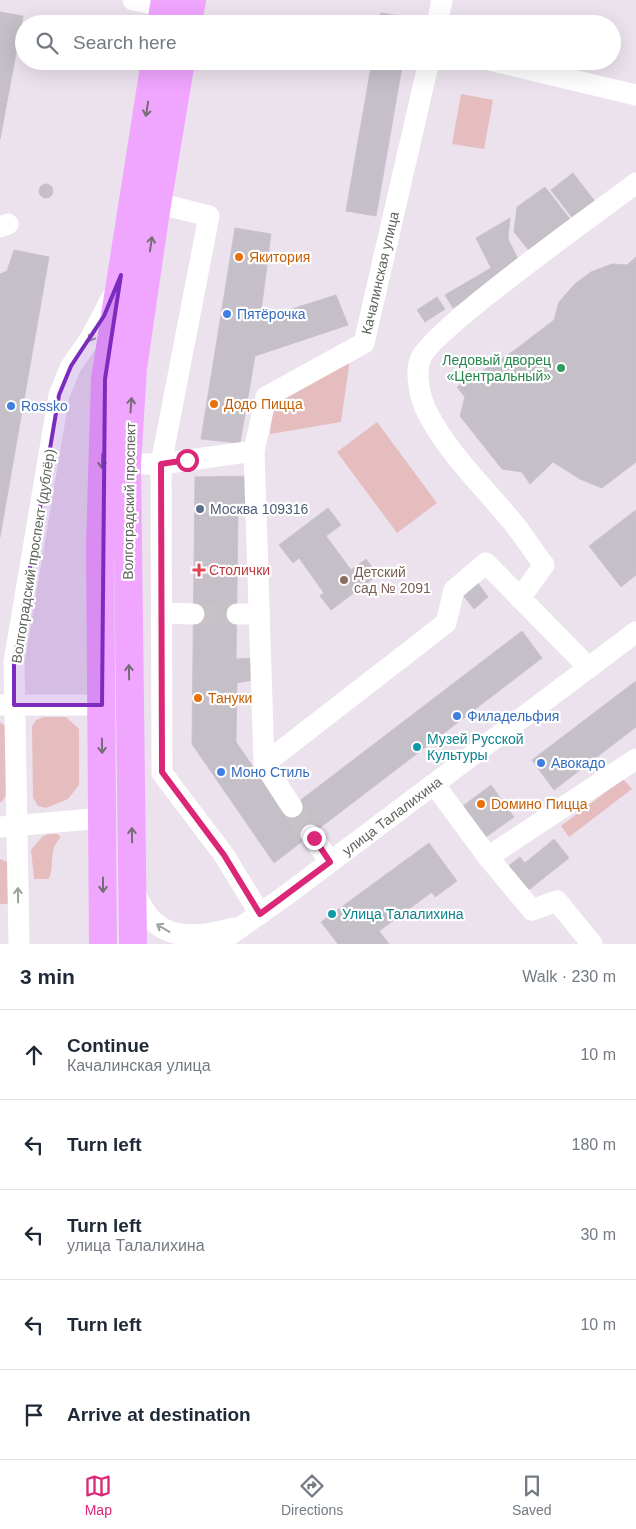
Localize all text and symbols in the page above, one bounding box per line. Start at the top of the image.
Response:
search box [15,15,621,70]
icon: search [33,29,61,57]
text: Search here [73,32,177,53]
one-way arrow [142,101,152,117]
street label: Качалинская улица [358,210,402,336]
one-way arrow [146,236,156,252]
place label: Якитория [249,249,310,265]
marker: Якитория [233,251,245,263]
place label: Пятёрочка [237,306,306,322]
marker: Пятёрочка [221,308,233,320]
one-way arrow [87,327,97,341]
place label: Ледовый дворец «Центральный» [442,352,551,384]
marker: Ледовый дворец «Центральный» [555,362,567,374]
place label: Додо Пицца [224,396,303,412]
one-way arrow [126,397,135,413]
place label: Rossko [21,398,68,414]
marker: Додо Пицца [208,398,220,410]
marker: Rossko [5,400,17,412]
street label: Волгоградский проспект [120,422,138,580]
street label: Волгоградский проспект (дублёр) [8,448,58,664]
route start [176,449,199,472]
one-way arrow [97,452,107,469]
place label: Москва 109316 [210,501,309,517]
marker: Москва 109316 [194,503,206,515]
place label: Столички [209,562,270,578]
marker: Столички [193,564,205,576]
place label: Детский сад № 2091 [354,564,431,596]
marker: Детский сад № 2091 [338,574,350,586]
one-way arrow [125,665,134,681]
place label: Тануки [208,690,252,706]
marker: Тануки [192,692,204,704]
place label: Филадельфия [467,708,559,724]
marker: Филадельфия [451,710,463,722]
place label: Музей Русской Культуры [427,731,524,763]
one-way arrow [97,738,107,754]
marker: Музей Русской Культуры [411,741,423,753]
place label: Авокадо [551,755,606,771]
marker: Авокадо [535,757,547,769]
place label: Моно Стиль [231,764,310,780]
marker: Моно Стиль [215,766,227,778]
street label: улица Талалихина [339,773,445,859]
place label: Dомино Пицца [491,796,588,812]
marker: Dомино Пицца [475,798,487,810]
one-way arrow [127,827,136,843]
route end [303,827,326,850]
one-way arrow [98,876,108,892]
one-way arrow [13,888,23,904]
place label: Улица Талалихина [342,906,464,922]
marker: Улица Талалихина [326,908,338,920]
one-way arrow [156,922,170,932]
text: 3 min [20,965,75,988]
text: Walk · 230 m [522,968,616,985]
text: Continue [67,1035,149,1056]
icon: ahead [20,1041,48,1069]
text: 10 m [580,1046,616,1063]
text: Качалинская улица [67,1057,211,1074]
icon: left [20,1131,48,1159]
text: Turn left [67,1134,142,1155]
text: 180 m [572,1136,616,1153]
text: Turn left [67,1215,142,1236]
icon: left [20,1221,48,1249]
text: 30 m [580,1226,616,1243]
text: улица Талалихина [67,1237,205,1254]
icon: left [20,1311,48,1339]
text: Turn left [67,1314,142,1335]
text: 10 m [580,1316,616,1333]
icon: arrive [20,1401,48,1429]
text: Arrive at destination [67,1404,251,1425]
tab: Map [84,1472,112,1518]
tab: Directions [281,1472,343,1518]
tab: Saved [512,1472,552,1518]

